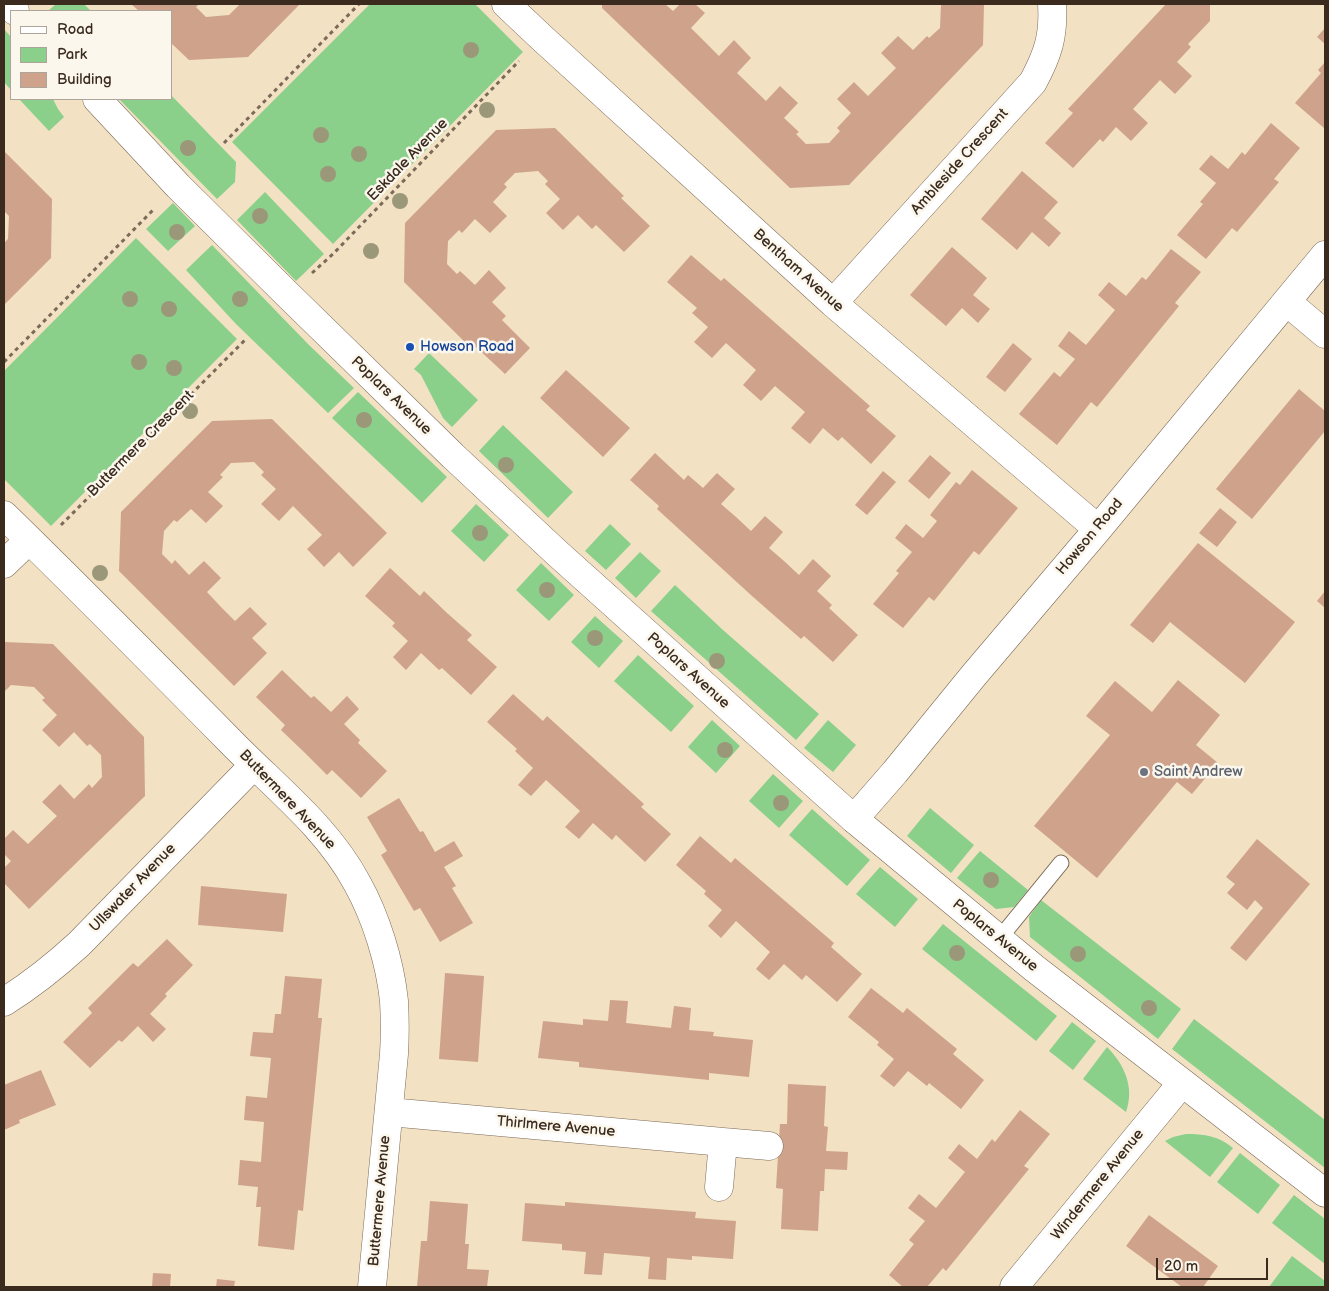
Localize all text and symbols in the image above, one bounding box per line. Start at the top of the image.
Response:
legend [10,10,172,100]
text: Road [57,20,93,39]
text: Park [57,45,87,64]
text: Building [57,70,112,89]
street label: Ambleside Crescent [908,105,1012,219]
street label: Eskdale Avenue [364,115,452,205]
street label: Bentham Avenue [749,226,847,316]
place label: Howson Road [420,338,514,356]
marker: Howson Road [404,341,416,353]
street label: Poplars Avenue [347,353,435,439]
street label: Buttermere Crescent [84,387,198,501]
street label: Howson Road [1053,495,1127,579]
street label: Poplars Avenue [643,629,733,713]
street label: Buttermere Avenue [235,746,339,854]
place label: Saint Andrew [1154,763,1242,781]
marker: Saint Andrew [1138,766,1150,778]
street label: Ullswater Avenue [86,840,180,936]
street label: Poplars Avenue [949,896,1041,976]
street label: Thirlmere Avenue [496,1113,616,1141]
street label: Windermere Avenue [1048,1126,1148,1244]
street label: Buttermere Avenue [365,1135,395,1267]
scale bar [1159,1248,1272,1280]
text: 20 m [1164,1257,1198,1276]

